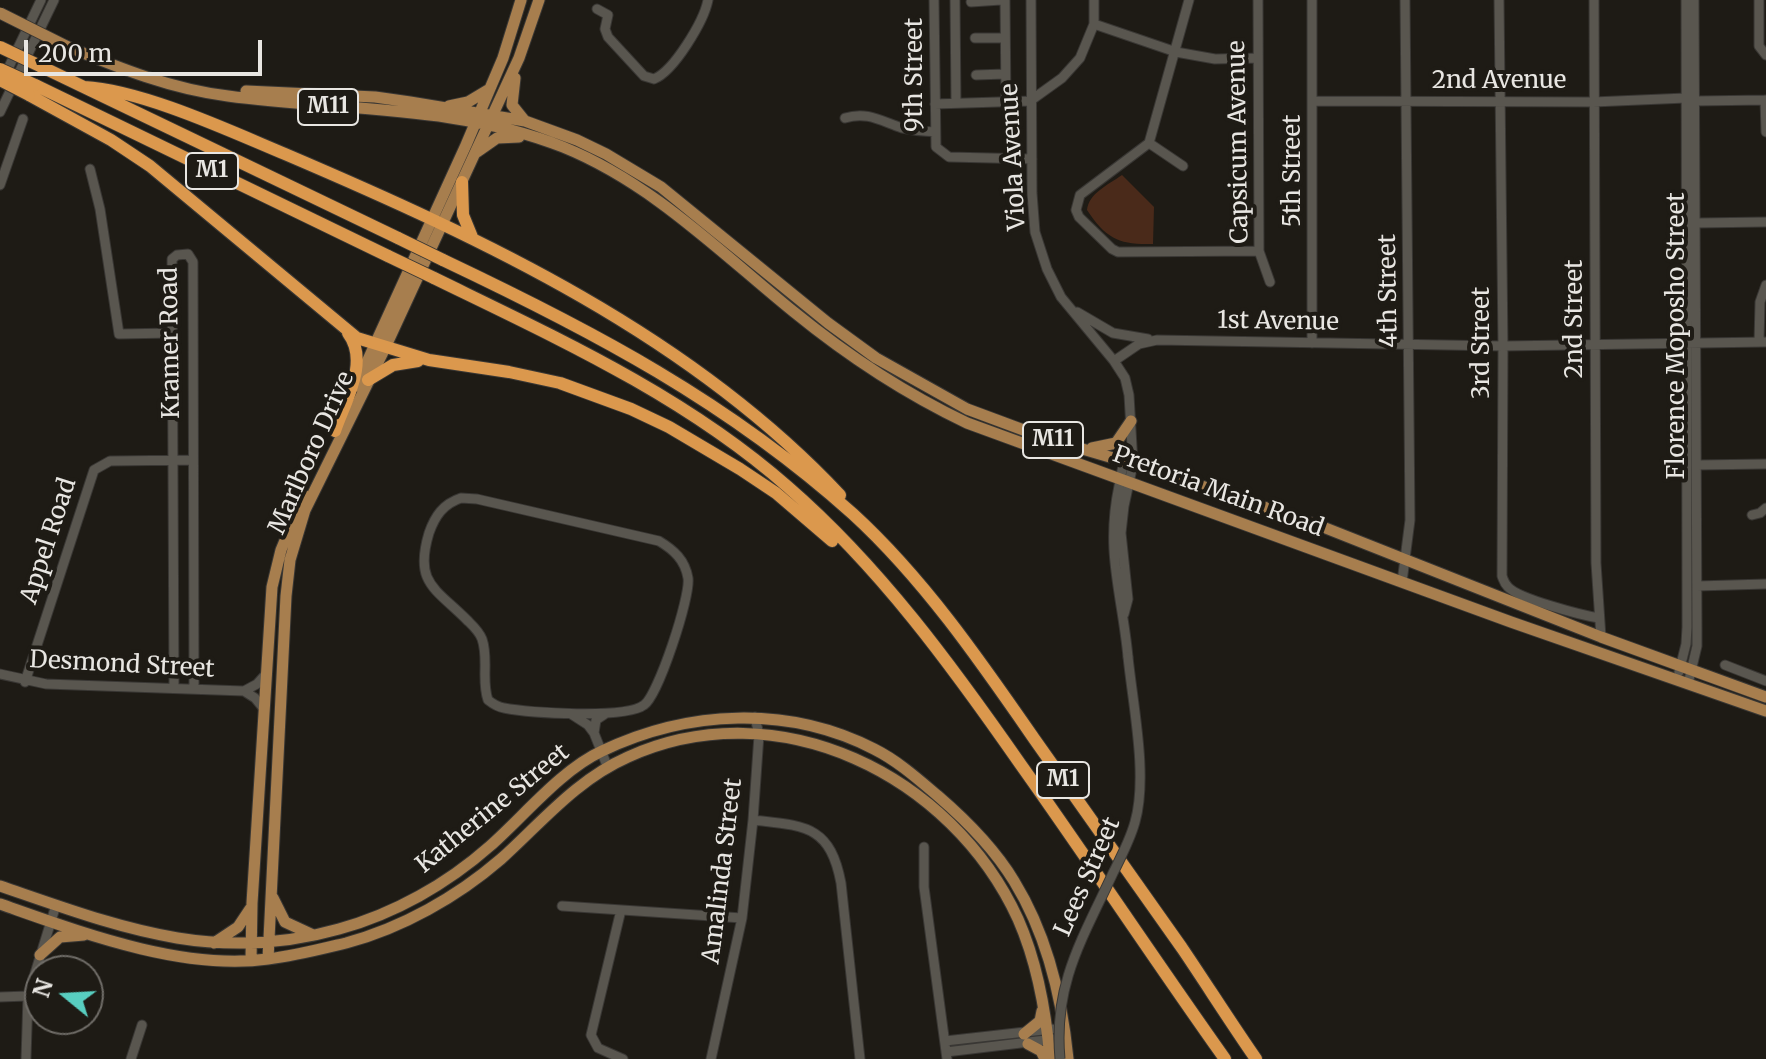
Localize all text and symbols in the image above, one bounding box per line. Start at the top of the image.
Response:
street label: 9th Street [901,18,929,132]
scale bar [28,24,266,74]
text: 200 m [38,38,112,69]
street label: Capsicum Avenue [1223,40,1255,244]
street label: 2nd Avenue [1432,67,1566,95]
street label: Viola Avenue [996,83,1032,231]
road number: M11 [298,89,358,125]
street label: 5th Street [1279,115,1307,227]
road number: M1 [186,153,238,189]
street label: Florence Moposho Street [1663,192,1691,480]
street label: 4th Street [1374,234,1404,348]
street label: 2nd Street [1561,260,1589,378]
street label: Kramer Road [155,267,187,419]
street label: 3rd Street [1468,287,1496,399]
street label: 1st Avenue [1217,307,1339,337]
street label: Marlboro Drive [263,367,361,539]
road number: M11 [1023,422,1083,458]
street label: Pretoria Main Road [1109,440,1327,544]
street label: Appel Road [15,474,83,608]
street label: Desmond Street [29,646,215,684]
street label: Katherine Street [411,738,575,880]
road number: M1 [1037,762,1089,798]
street label: Amalinda Street [697,777,749,965]
street label: Lees Street [1049,813,1127,941]
north arrow [24,955,104,1035]
text: N [27,976,59,1001]

